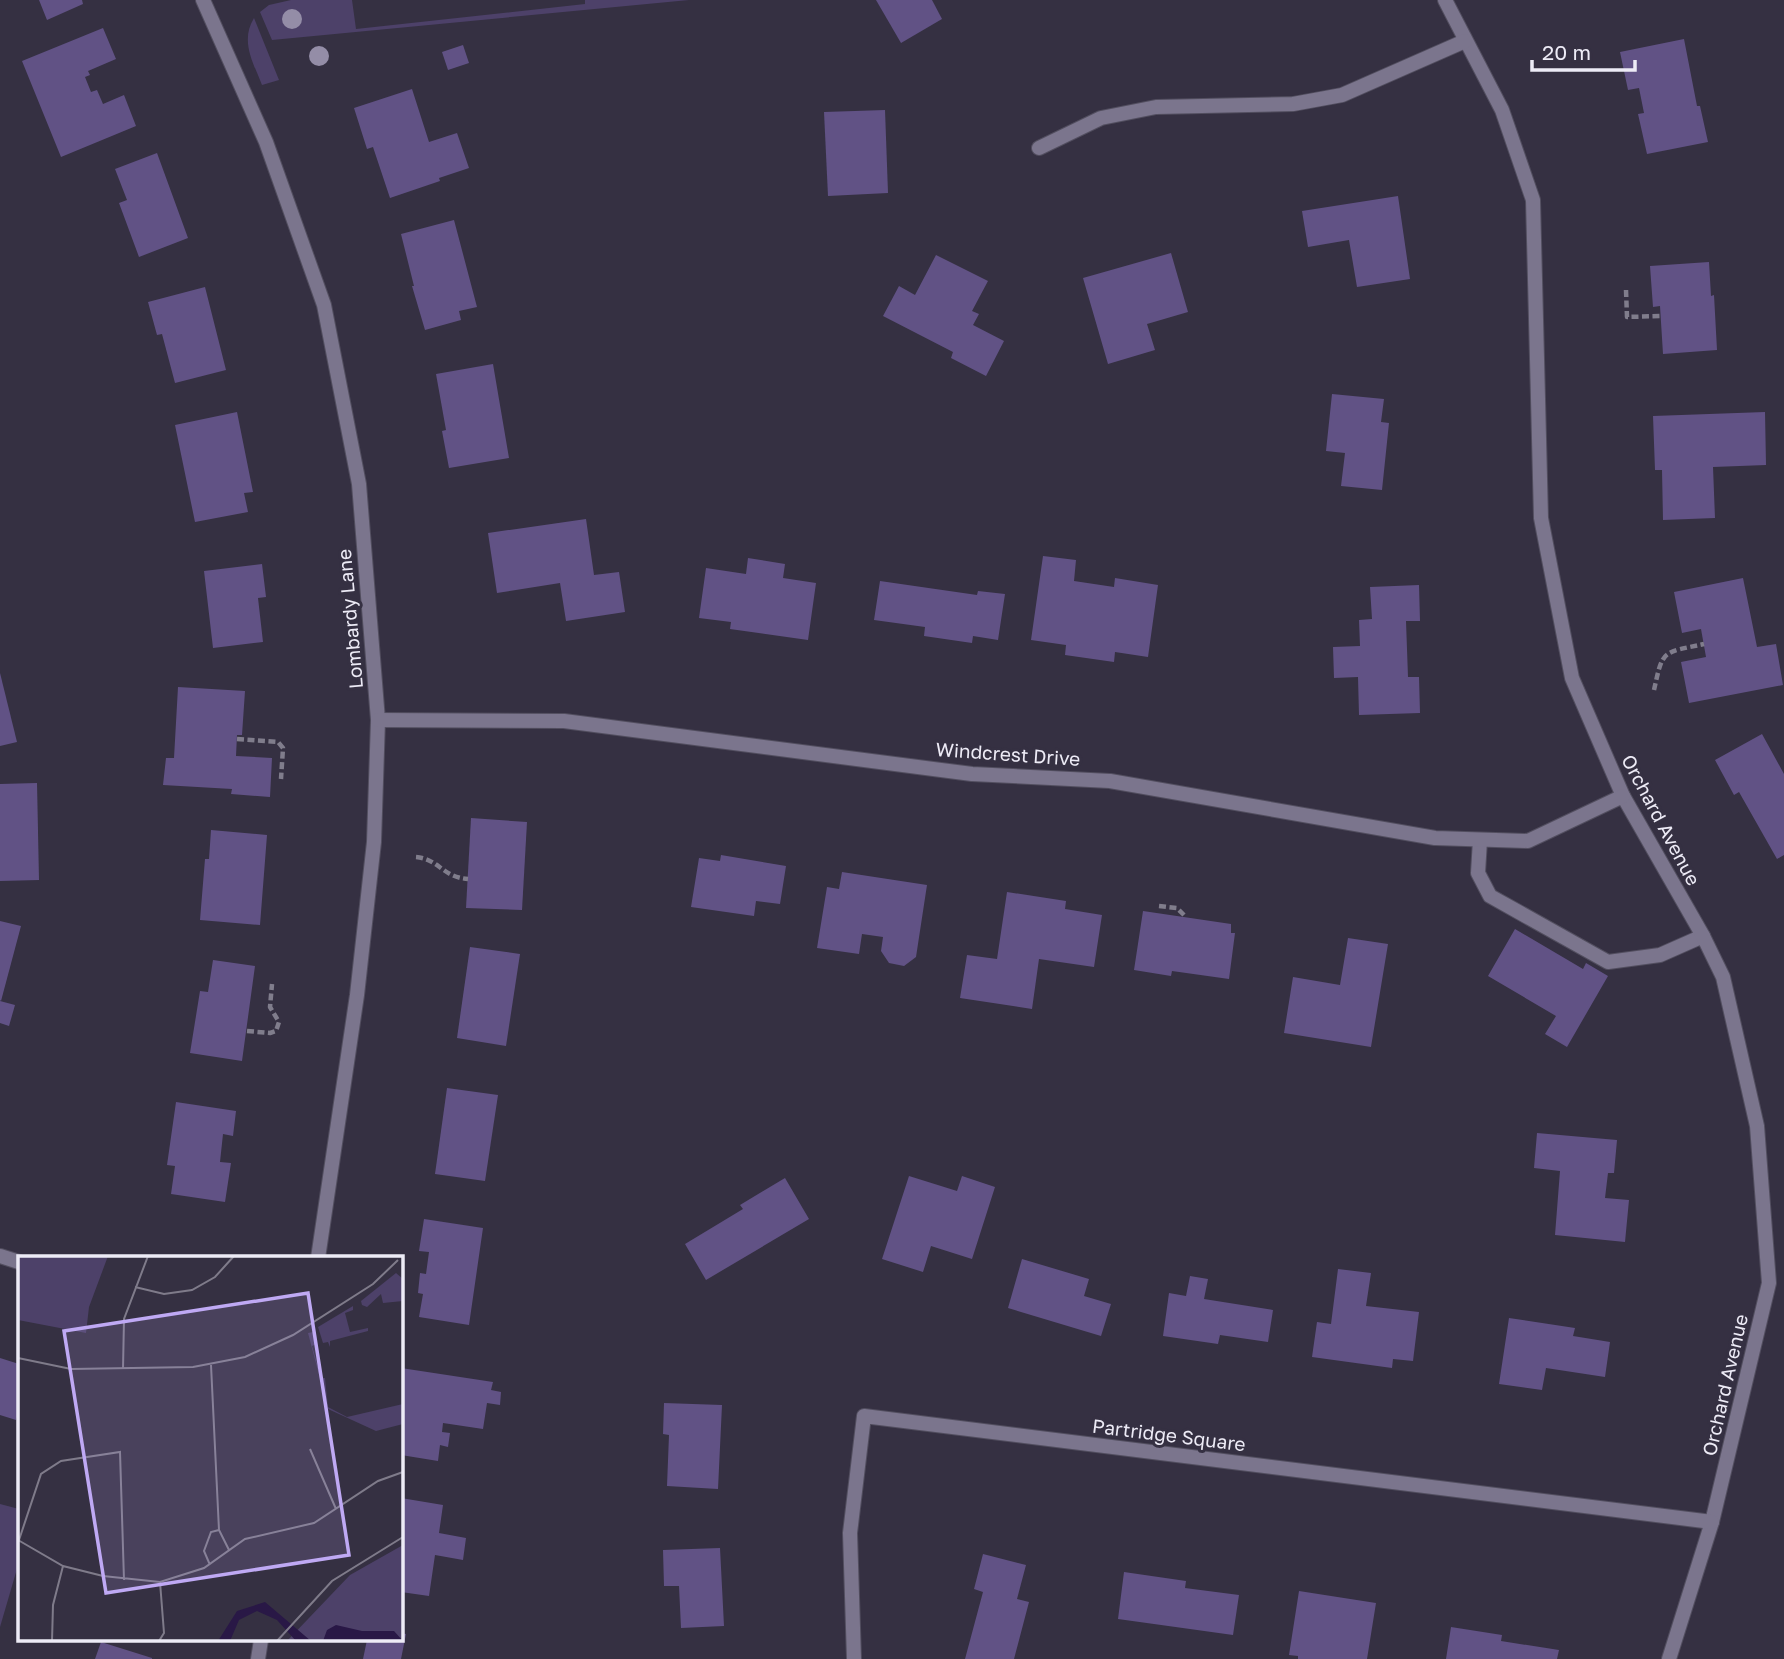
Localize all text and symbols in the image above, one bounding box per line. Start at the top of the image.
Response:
scale bar [1532,28,1635,72]
text: 20 m [1542,39,1591,65]
street label: Lombardy Lane [332,548,367,690]
street label: Windcrest Drive [935,737,1081,770]
street label: Orchard Avenue [1617,750,1706,889]
inset map [18,1256,402,1642]
street label: Orchard Avenue [1697,1312,1752,1458]
street label: Partridge Square [1091,1414,1247,1455]

